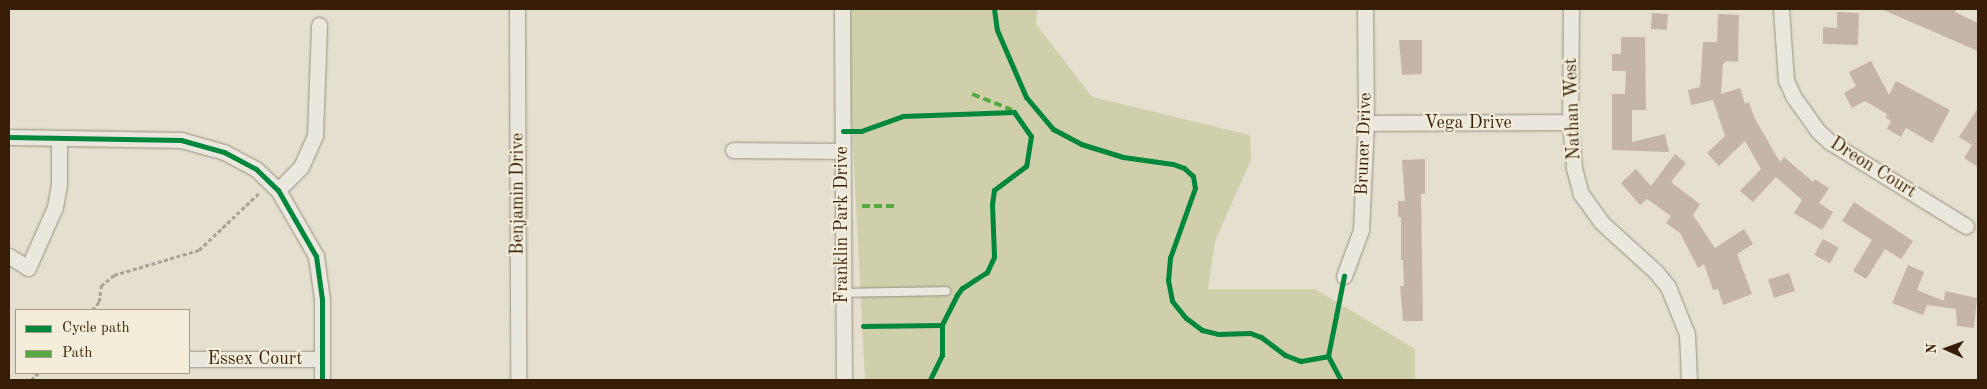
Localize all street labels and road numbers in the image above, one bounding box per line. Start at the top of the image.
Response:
street label: Nathan West [1560,57,1586,161]
street label: Bruner Drive [1351,92,1377,196]
street label: Vega Drive [1424,112,1512,134]
street label: Benjamin Drive [507,133,529,255]
street label: Dreon Court [1826,133,1920,203]
street label: Franklin Park Drive [831,146,853,304]
street label: Essex Court [207,348,303,370]

